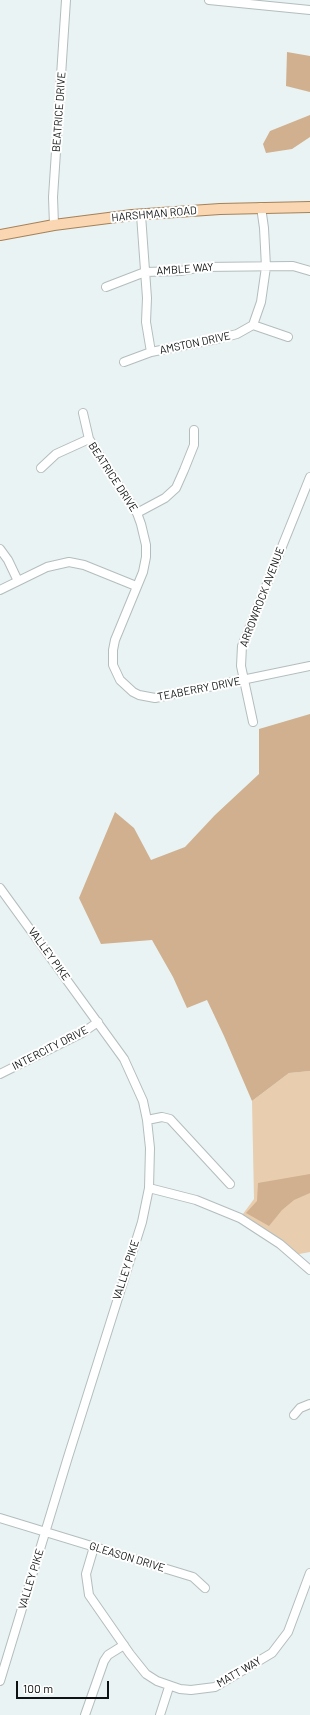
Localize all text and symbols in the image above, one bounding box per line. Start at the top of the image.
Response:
street label: BEATRICE DRIVE [50,72,68,152]
street label: HARSHMAN ROAD [111,204,197,224]
street label: AMBLE WAY [156,260,214,278]
street label: AMSTON DRIVE [158,329,232,357]
street label: BEATRICE DRIVE [86,440,140,514]
street label: ARROWROCK AVENUE [237,545,287,649]
street label: TEABERRY DRIVE [156,674,242,704]
street label: VALLEY PIKE [25,925,73,983]
street label: INTERCITY DRIVE [10,1023,90,1073]
street label: VALLEY PIKE [110,1238,142,1302]
street label: GLEASON DRIVE [88,1539,166,1575]
street label: VALLEY PIKE [16,1547,46,1611]
street label: MATT WAY [214,1654,264,1690]
scale bar [18,1673,111,1699]
text: 100 m [23,1681,53,1695]

